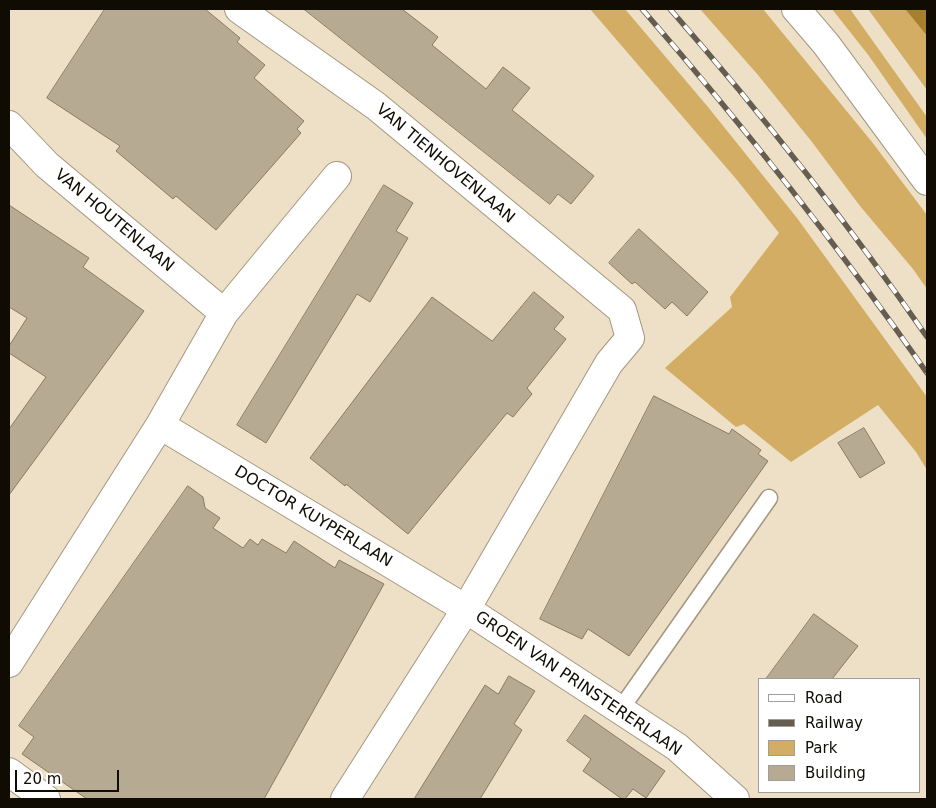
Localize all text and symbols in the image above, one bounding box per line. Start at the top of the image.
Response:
street label: VAN TIENHOVENLAAN [372,100,518,228]
street label: VAN HOUTENLAAN [50,166,178,276]
street label: DOCTOR KUYPERLAAN [231,462,395,572]
street label: GROEN VAN PRINSTERERLAAN [471,608,685,760]
legend [758,678,921,793]
text: Road [805,689,843,707]
text: Railway [805,714,863,732]
text: Park [805,739,837,757]
scale bar [18,760,121,792]
text: Building [805,764,866,782]
text: 20 m [23,770,61,788]

